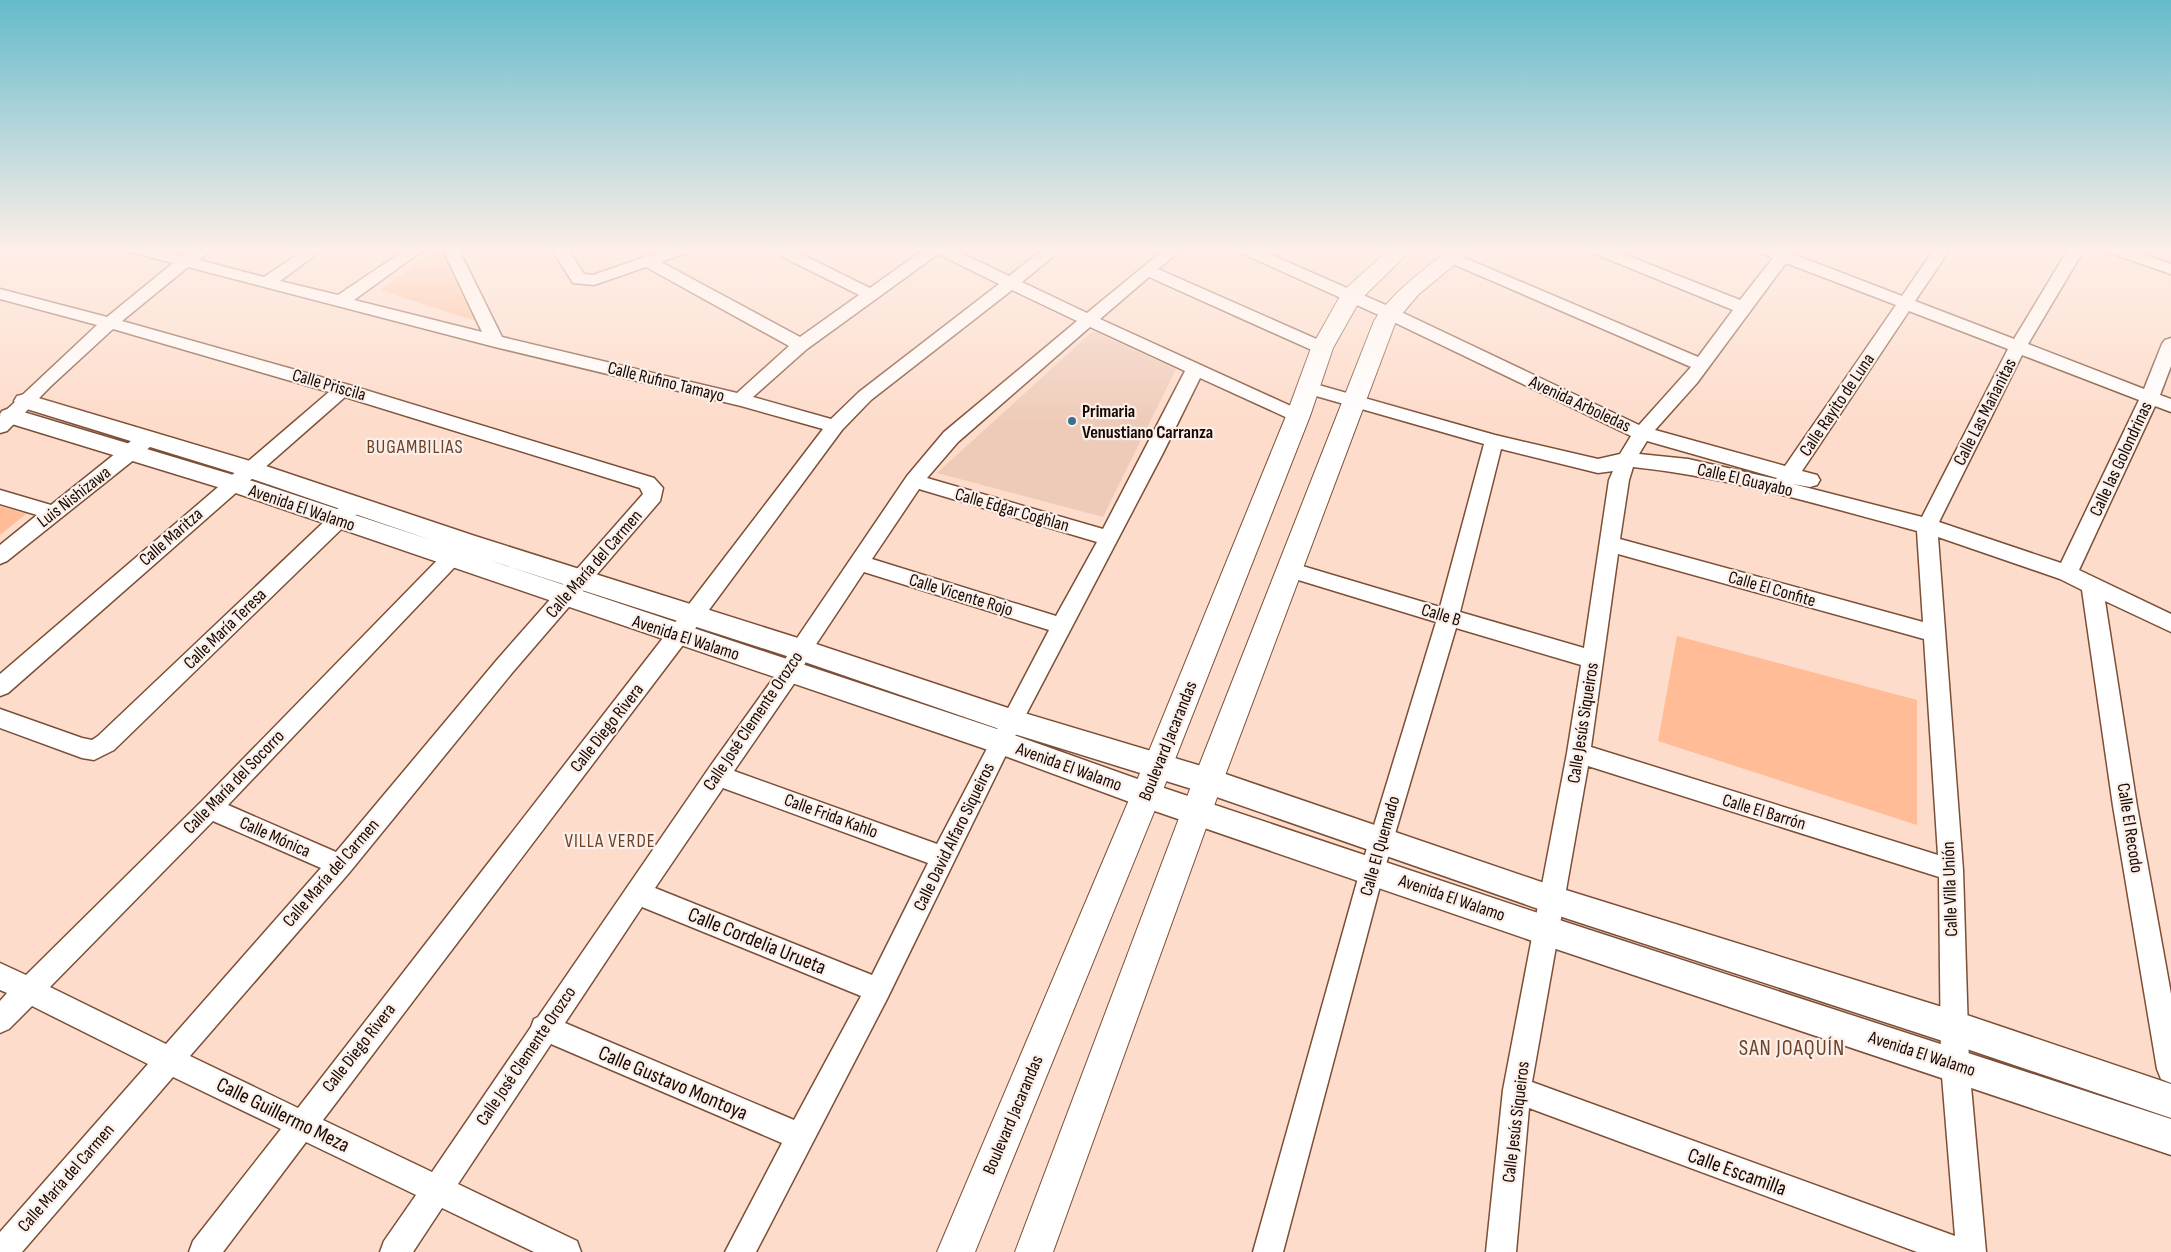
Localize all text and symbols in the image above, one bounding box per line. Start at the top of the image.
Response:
street label: Calle Rayito de Luna [1795,350,1879,460]
street label: Calle Las Mañanitas [1949,355,2021,469]
street label: Calle Rufino Tamayo [605,357,727,407]
street label: Calle Priscila [290,364,368,406]
street label: Avenida Arboledas [1525,371,1634,437]
street label: Calle las Golondrinas [2085,398,2157,520]
place label: Primaria Venustiano Carranza [1082,401,1213,443]
marker: Primaria Venustiano Carranza [1066,415,1078,427]
district label: BUGAMBILIAS [366,436,464,459]
street label: Calle El Guayabo [1695,459,1795,501]
street label: Luis Nishizawa [33,462,115,532]
street label: Avenida El Walamo [245,480,358,536]
street label: Calle Edgar Coghlan [953,484,1071,536]
street label: Calle Maritza [135,504,207,570]
street label: Calle María del Carmen [541,506,647,622]
street label: Calle El Confite [1726,567,1818,611]
street label: Calle Vicente Rojo [907,569,1015,621]
street label: Calle María Teresa [179,584,271,674]
street label: Calle B [1419,599,1463,631]
street label: Avenida El Walamo [629,611,742,665]
street label: Calle José Clemente Orozco [699,648,807,794]
street label: Calle Jesús Siqueiros [1563,661,1603,785]
street label: Boulevard Jacarandas [1134,678,1202,804]
street label: Calle Diego Rivera [566,679,648,776]
street label: Calle María del Socorro [179,726,289,838]
street label: Avenida El Walamo [1012,738,1125,796]
street label: Calle David Alfaro Siqueiros [909,759,999,915]
street label: Calle El Recodo [2113,782,2147,874]
street label: Calle Frida Kahlo [781,789,881,843]
street label: Calle El Barrón [1720,789,1808,835]
street label: Calle El Quemado [1356,794,1404,898]
street label: Calle Mónica [236,812,314,862]
street label: Calle María del Carmen [278,815,384,931]
district label: VILLA VERDE [564,830,656,853]
street label: Calle Villa Unión [1938,841,1962,937]
street label: Avenida El Walamo [1395,870,1508,926]
street label: Calle Cordelia Urueta [684,902,830,980]
street label: Calle José Clemente Orozco [472,983,580,1129]
street label: Calle Diego Rivera [318,999,400,1096]
street label: Avenida El Walamo [1865,1027,1978,1081]
district label: SAN JOAQUÍN [1739,1035,1845,1062]
street label: Calle Gustavo Montoya [595,1040,751,1126]
street label: Boulevard Jacarandas [978,1052,1048,1178]
street label: Calle Jesús Siqueiros [1498,1060,1534,1184]
street label: Calle Guillermo Meza [212,1072,354,1158]
street label: Calle María del Carmen [13,1120,119,1236]
street label: Calle Escamilla [1684,1143,1790,1201]

